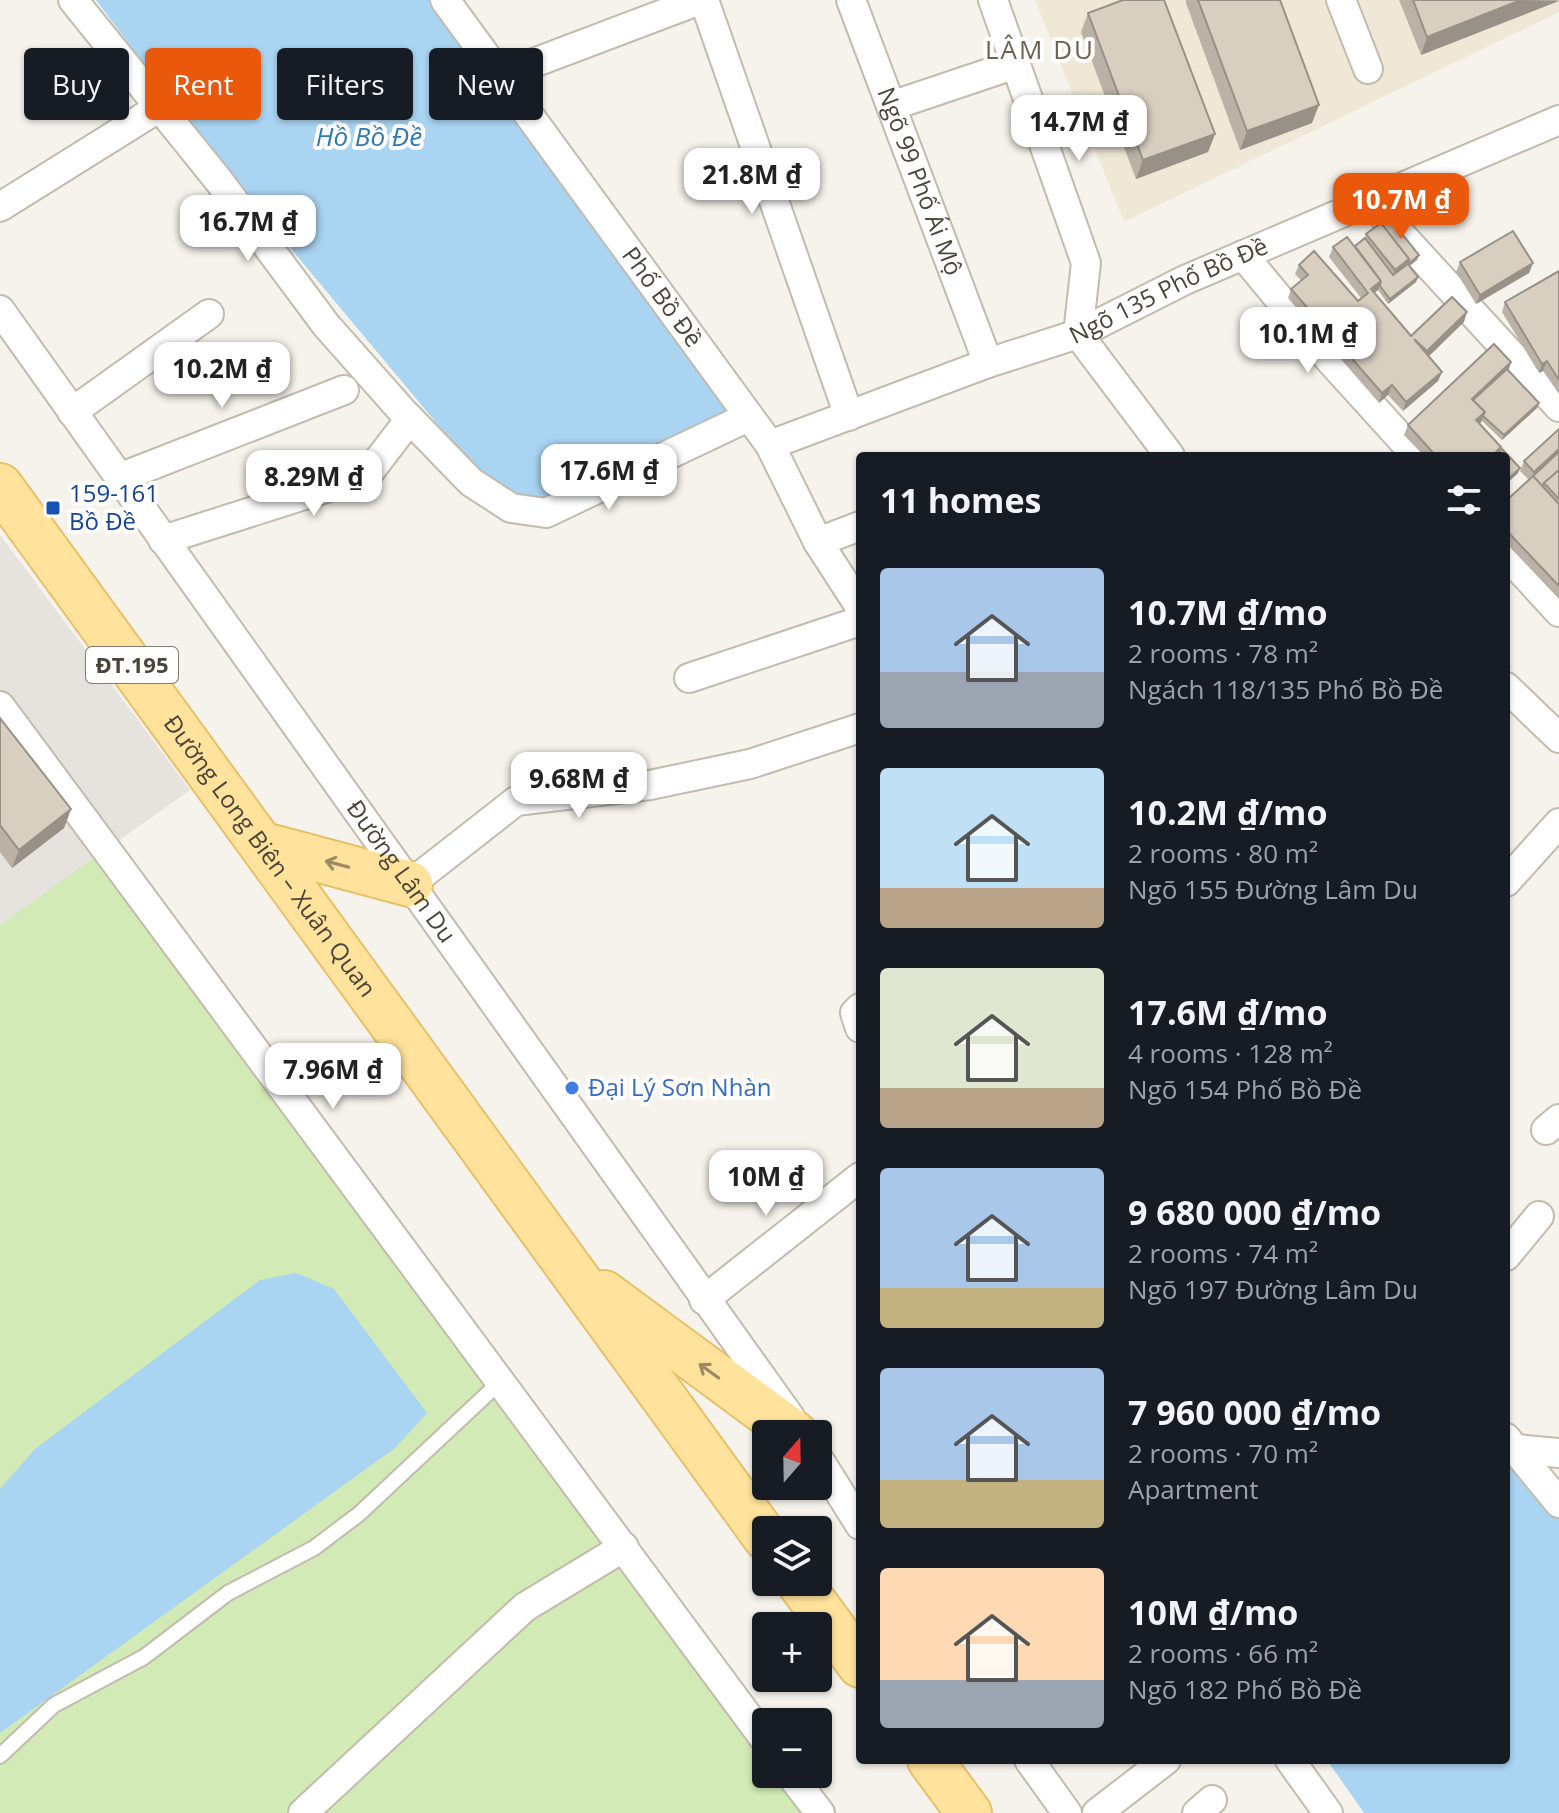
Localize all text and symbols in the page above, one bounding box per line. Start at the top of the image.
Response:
district label: LÂM DU [985,31,1095,67]
chip: Buy [24,48,129,120]
chip: Rent [145,48,261,120]
chip: Filters [277,48,413,120]
chip: New [429,48,543,120]
street label: Ngõ 99 Phố Ái Mộ [870,82,971,280]
pin: 14.7M ₫ [1005,95,1153,163]
text: 14.7M ₫ [1029,103,1129,139]
water label: Hồ Bồ Đề [316,118,422,154]
pin: 21.8M ₫ [678,148,826,216]
text: 21.8M ₫ [702,156,802,192]
pin: 10.7M ₫ [1327,173,1475,241]
text: 10.7M ₫ [1351,181,1451,217]
pin: 16.7M ₫ [174,195,322,263]
text: 16.7M ₫ [198,203,298,239]
street label: Ngõ 135 Phố Bồ Đề [1063,229,1272,351]
street label: Phố Bồ Đề [615,239,711,353]
pin: 10.1M ₫ [1234,307,1382,375]
text: 10.1M ₫ [1258,315,1358,351]
pin: 10.2M ₫ [148,342,296,410]
text: 10.2M ₫ [172,350,272,386]
pin: 17.6M ₫ [535,444,683,512]
pin: 8.29M ₫ [240,450,388,518]
text: 17.6M ₫ [559,452,659,488]
text: 8.29M ₫ [264,458,364,494]
place label: 159-161 Bồ Đề [69,476,159,537]
text: 11 homes [880,477,1041,523]
icon: filters [1442,478,1486,522]
marker: 159-161 Bồ Đề [44,499,62,517]
text: 10.7M ₫/mo [1128,589,1327,635]
icon: home [944,600,1040,696]
text: 2 rooms · 78 m² [1128,635,1318,671]
road number: ĐT.195 [86,647,178,683]
text: Ngách 118/135 Phố Bồ Đề [1128,671,1443,707]
street label: Đường Long Biên – Xuân Quan [157,708,385,1003]
pin: 9.68M ₫ [505,752,653,820]
text: 9.68M ₫ [529,760,629,796]
text: 10.2M ₫/mo [1128,789,1327,835]
street label: Đường Lâm Du [340,793,464,949]
icon: home [944,800,1040,896]
text: 2 rooms · 80 m² [1128,835,1318,871]
one-way arrow [324,856,350,871]
text: Ngõ 155 Đường Lâm Du [1128,871,1418,907]
text: 17.6M ₫/mo [1128,989,1327,1035]
icon: home [944,1000,1040,1096]
text: 4 rooms · 128 m² [1128,1035,1333,1071]
pin: 7.96M ₫ [259,1043,407,1111]
text: 7.96M ₫ [283,1051,383,1087]
place label: Đại Lý Sơn Nhàn [588,1070,771,1103]
text: Ngõ 154 Phố Bồ Đề [1128,1071,1362,1107]
marker: Đại Lý Sơn Nhàn [563,1079,581,1097]
pin: 10M ₫ [710,1150,822,1218]
text: 10M ₫ [727,1158,805,1194]
text: 9 680 000 ₫/mo [1128,1189,1381,1235]
icon: home [944,1200,1040,1296]
text: 2 rooms · 74 m² [1128,1235,1318,1271]
text: Ngõ 197 Đường Lâm Du [1128,1271,1418,1307]
one-way arrow [699,1363,721,1379]
text: 7 960 000 ₫/mo [1128,1389,1381,1435]
icon: home [944,1400,1040,1496]
north arrow [752,1420,832,1500]
map controls [752,1420,832,1788]
text: 2 rooms · 70 m² [1128,1435,1318,1471]
text: Apartment [1128,1471,1259,1507]
button: layers [752,1516,832,1596]
text: 10M ₫/mo [1128,1589,1298,1635]
icon: home [944,1600,1040,1696]
button: + [752,1612,832,1692]
text: 2 rooms · 66 m² [1128,1635,1318,1671]
text: Ngõ 182 Phố Bồ Đề [1128,1671,1362,1707]
button: − [752,1708,832,1788]

